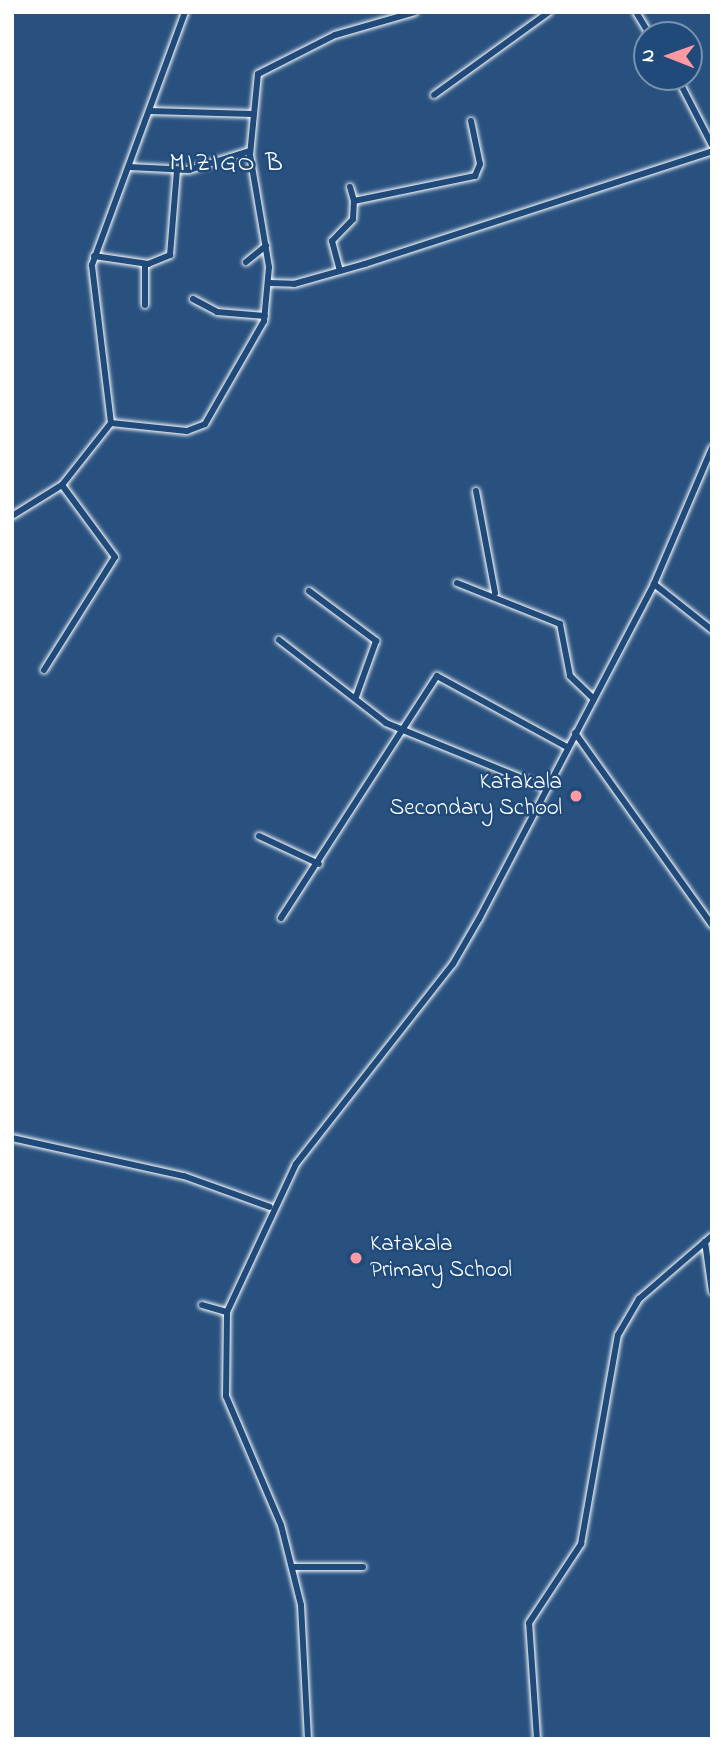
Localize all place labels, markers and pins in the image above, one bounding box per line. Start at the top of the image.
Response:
place label: Katakala Secondary School [389,769,562,823]
marker: Katakala Secondary School [568,788,584,804]
place label: Katakala Primary School [370,1231,512,1285]
marker: Katakala Primary School [348,1250,364,1266]

